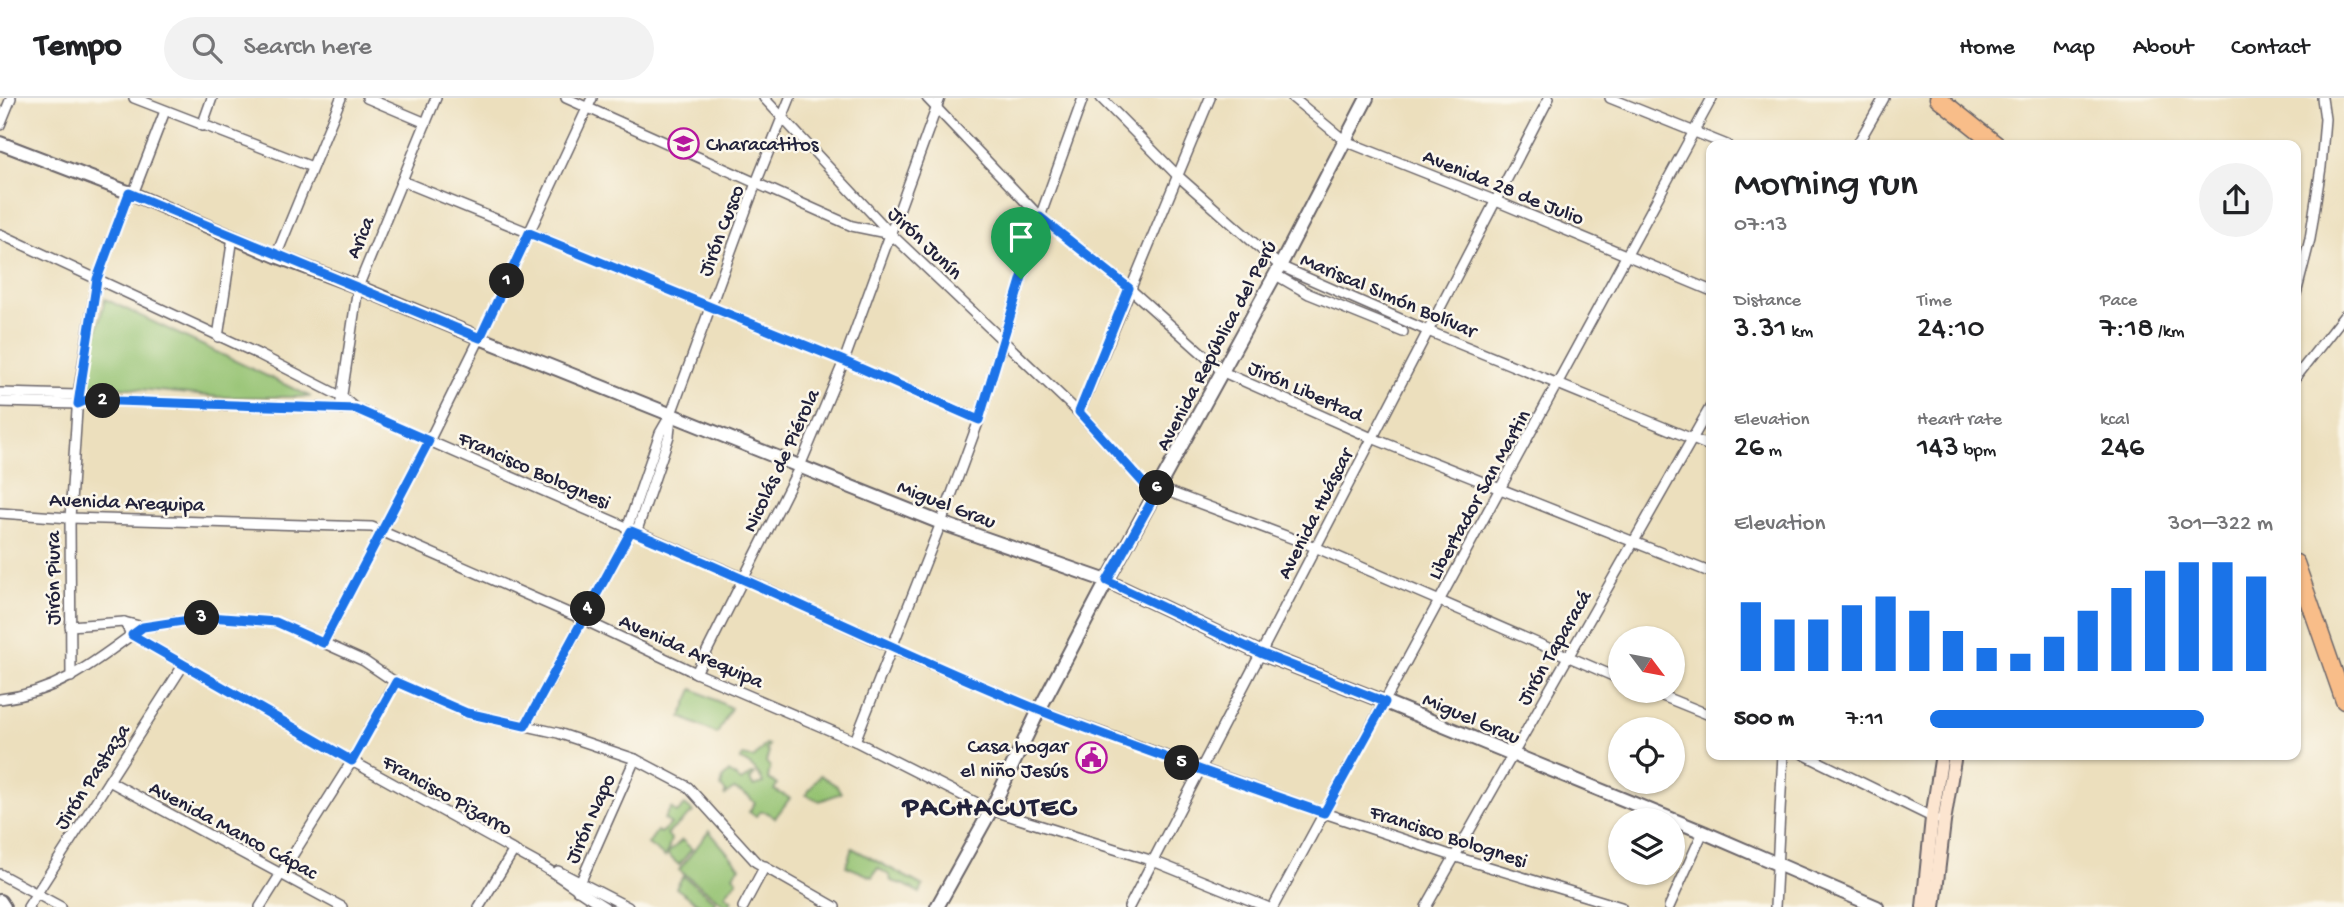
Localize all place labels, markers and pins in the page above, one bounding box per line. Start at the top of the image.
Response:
school or university icon: Characatitos [666,126,700,160]
place label: Characatitos [706,134,820,159]
pin [991,207,1051,279]
pin: 1 [490,264,524,298]
pin: 2 [86,384,120,418]
pin: 6 [1140,470,1174,506]
pin: 4 [570,592,606,626]
pin: 3 [184,601,220,636]
place label: Casa hogar el niño Jesús [960,736,1070,785]
public building icon: Casa hogar el niño Jesús [1074,740,1108,774]
pin: 5 [1164,746,1200,780]

